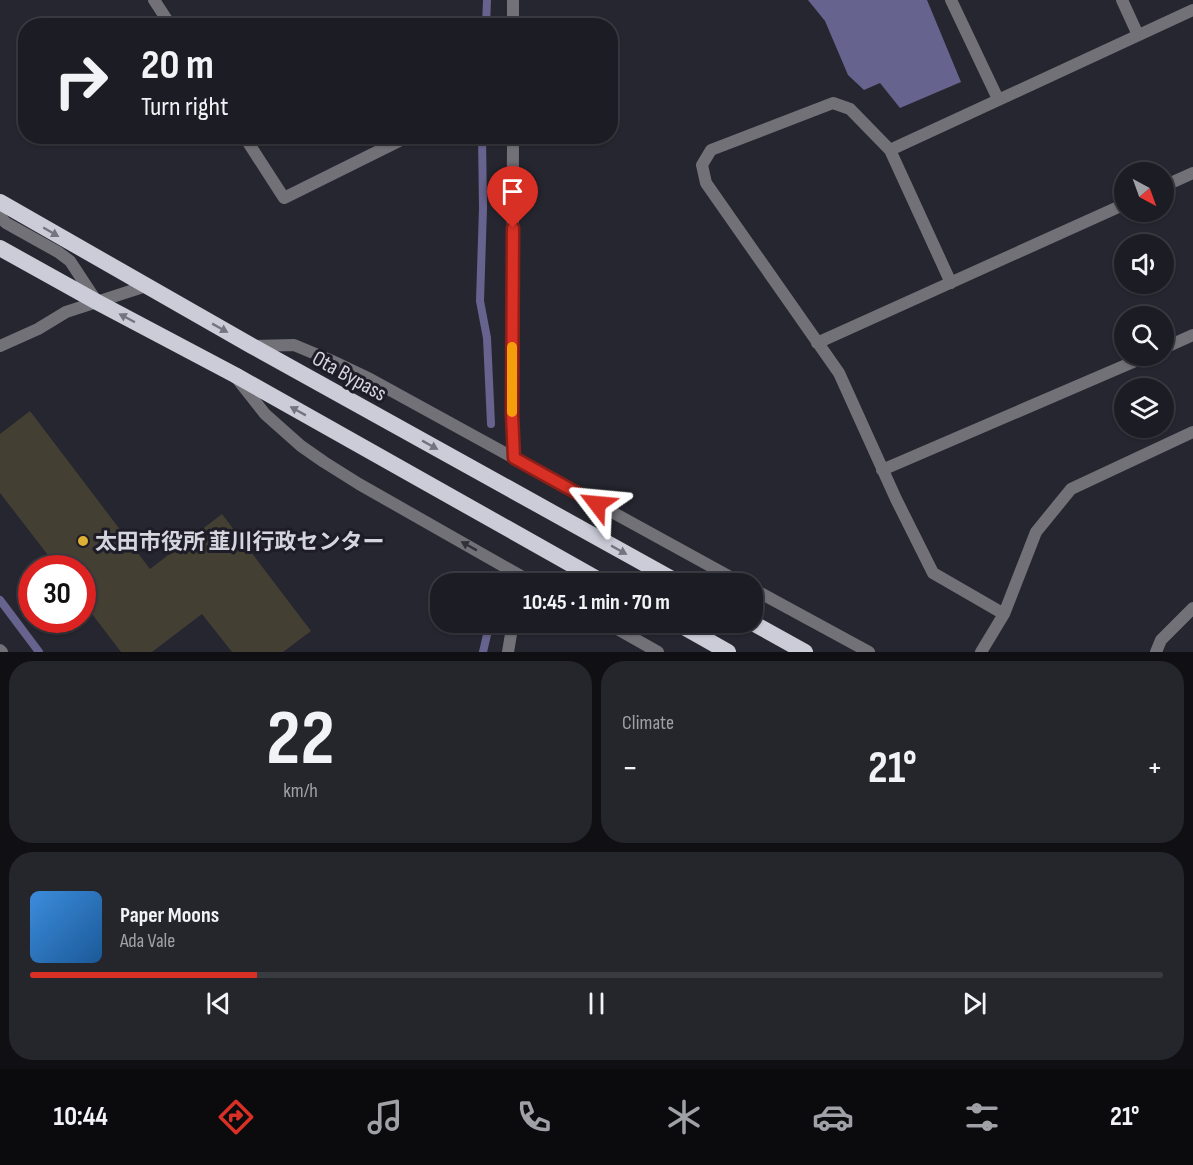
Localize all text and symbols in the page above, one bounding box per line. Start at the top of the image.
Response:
text: 20 m [141,40,214,91]
icon: right [42,42,120,120]
text: Turn right [141,91,228,123]
north arrow [1114,162,1174,222]
map controls [1114,162,1174,438]
pin [487,166,538,228]
icon: arrive [496,175,529,208]
one-way arrow [43,226,59,237]
button: sound [1114,234,1174,294]
button: search [1114,306,1174,366]
one-way arrow [118,313,135,323]
one-way arrow [212,323,229,333]
street label: Ota Bypass [307,345,391,408]
button: layers [1114,378,1174,438]
one-way arrow [289,406,306,416]
one-way arrow [422,440,439,450]
position arrow [565,472,629,536]
place label: 太田市役所 韮川行政センター [95,529,384,556]
marker: 太田市役所 韮川行政センター [76,534,90,548]
one-way arrow [461,541,478,551]
one-way arrow [611,545,628,555]
speed limit sign: 30 [18,555,96,633]
text: 10:45 · 1 min · 70 m [523,589,670,616]
text: 22 [266,693,335,786]
text: Climate [622,711,674,735]
text: 21° [868,741,917,796]
text: − [622,748,638,788]
text: + [1147,748,1163,788]
text: km/h [283,779,318,803]
text: Paper Moons [120,902,219,929]
text: Ada Vale [120,929,175,953]
icon: previous [202,987,235,1020]
icon: pause [580,987,613,1020]
icon: next [958,987,991,1020]
icon: directions [215,1096,257,1138]
icon: music [364,1096,406,1138]
icon: phone [513,1096,555,1138]
icon: climate [663,1096,705,1138]
icon: car [812,1096,854,1138]
icon: filters [961,1096,1003,1138]
text: 10:44 [54,1101,108,1133]
text: 21° [1110,1101,1139,1133]

